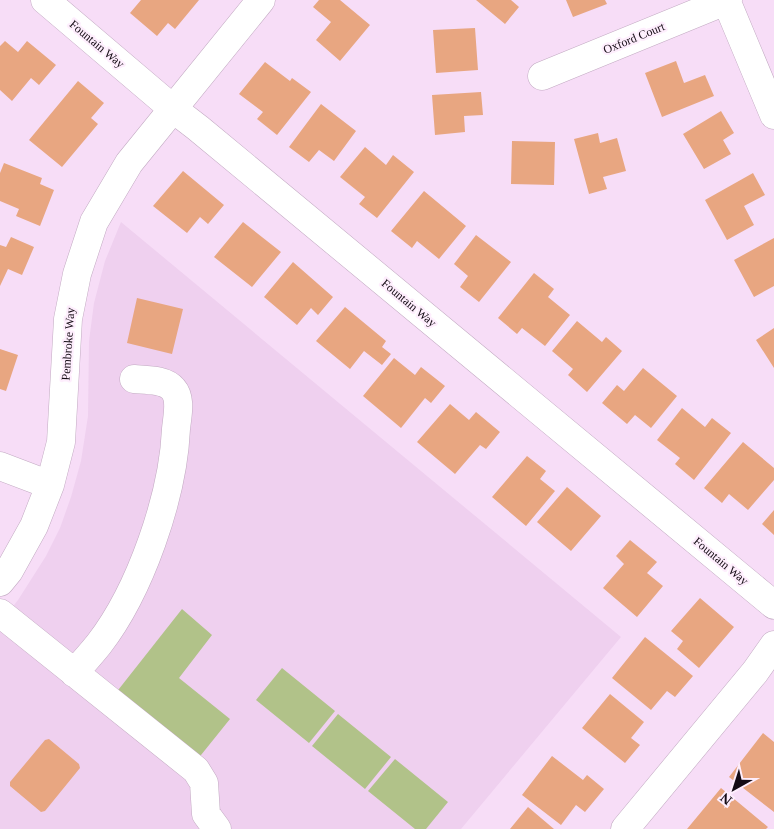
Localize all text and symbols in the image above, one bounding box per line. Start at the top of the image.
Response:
street label: Fountain Way [67,17,127,71]
street label: Oxford Court [601,19,667,57]
street label: Fountain Way [379,276,439,330]
street label: Pembroke Way [58,307,78,381]
street label: Fountain Way [691,534,751,588]
north arrow [709,764,759,814]
text: N [717,790,735,808]

